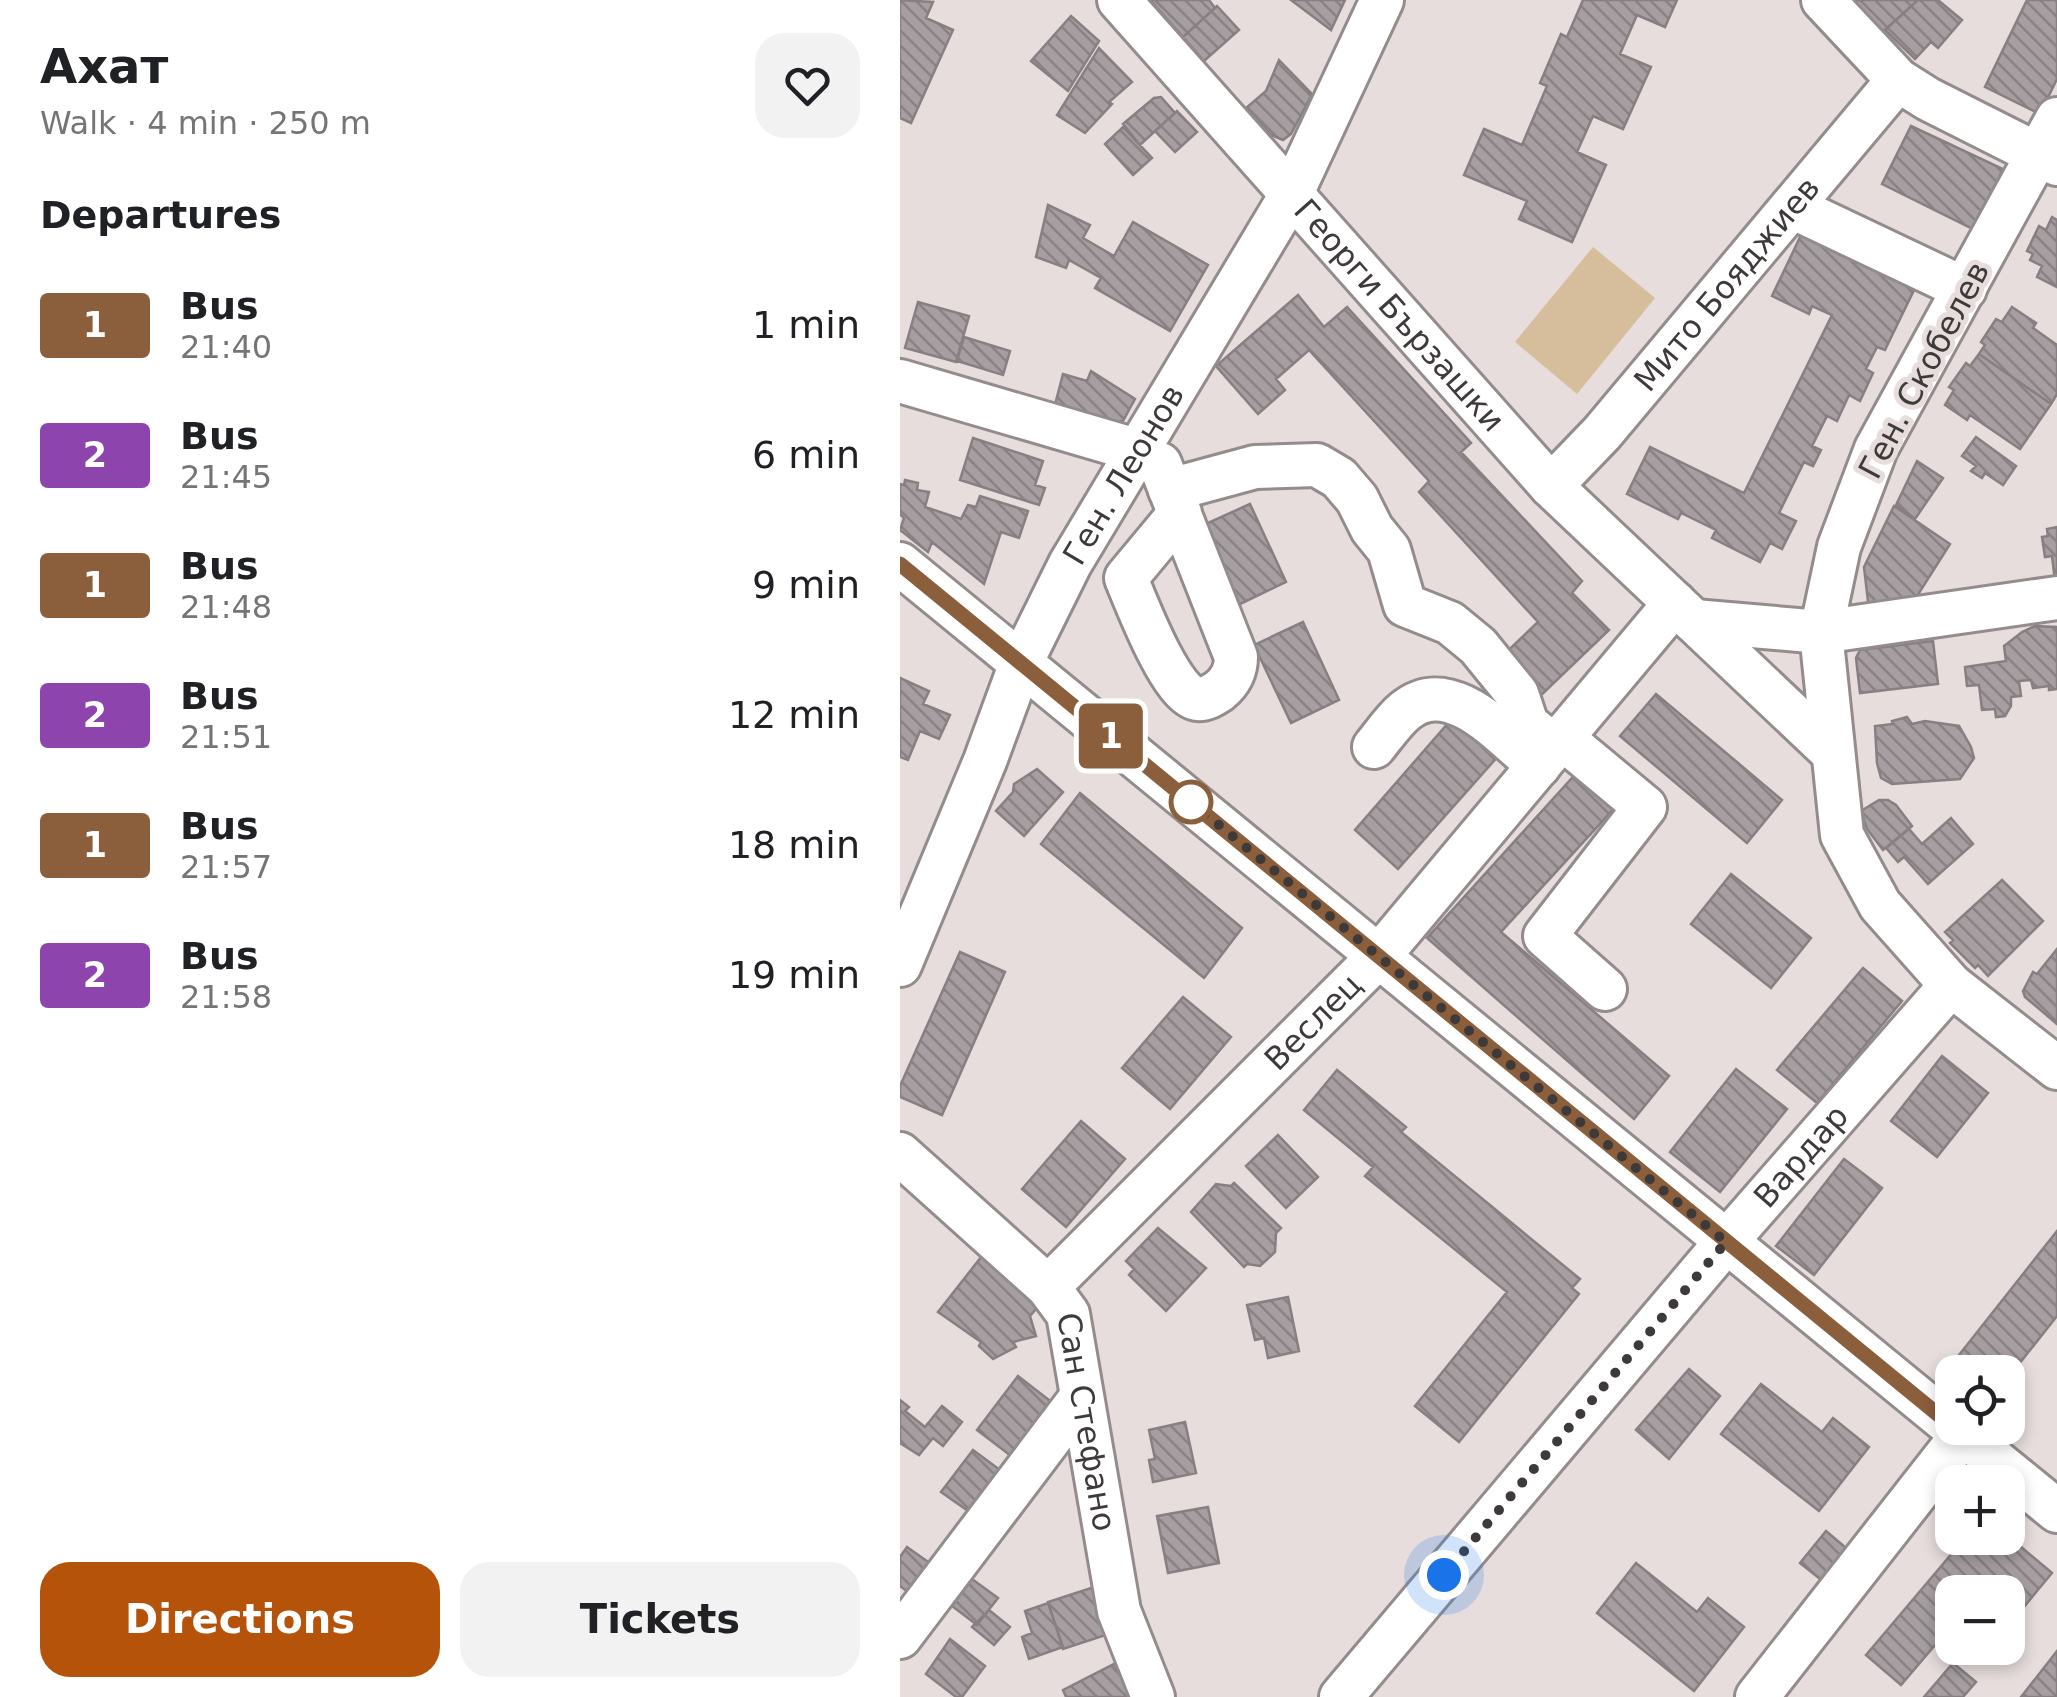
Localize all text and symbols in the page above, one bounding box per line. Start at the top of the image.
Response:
button: heart [755,33,860,138]
text: Ахат [40,38,168,94]
text: Walk · 4 min · 250 m [40,104,371,142]
street label: Мито Бояджиев [1626,169,1828,399]
street label: Георги Бързашки [1286,192,1512,439]
text: Departures [40,193,281,237]
street label: Ген. Скобелев [1851,255,1997,485]
text: Bus [180,284,259,328]
text: 1 min [752,303,860,347]
text: 1 [83,305,107,345]
text: 21:40 [180,328,272,366]
street label: Ген. Леонов [1055,378,1192,572]
text: Bus [180,414,259,458]
text: 6 min [752,433,860,477]
text: 2 [83,435,107,475]
text: 21:45 [180,458,272,496]
text: Bus [180,544,259,588]
text: 9 min [752,563,860,607]
text: 1 [83,565,107,605]
text: 21:48 [180,588,272,626]
text: Bus [180,674,259,718]
text: 12 min [728,693,860,737]
text: 2 [83,695,107,735]
line badge: 1 [1078,704,1144,768]
text: 1 [1099,716,1123,756]
text: 21:51 [180,718,272,756]
unlabelled marker [1170,781,1212,823]
text: Bus [180,804,259,848]
text: 18 min [728,823,860,867]
text: 1 [83,825,107,865]
text: 21:57 [180,848,272,886]
text: Bus [180,934,259,978]
text: 19 min [728,953,860,997]
text: 2 [83,955,107,995]
street label: Веслец [1257,966,1369,1078]
text: 21:58 [180,978,272,1016]
street label: Вардар [1746,1097,1856,1215]
street label: Сан Стефано [1049,1310,1124,1534]
map controls [1935,1355,2025,1665]
button: locate [1935,1355,2025,1445]
button: + [1935,1465,2025,1555]
your location [1419,1550,1469,1600]
button: Directions [40,1562,440,1677]
button: Tickets [460,1562,860,1677]
button: − [1935,1575,2025,1665]

